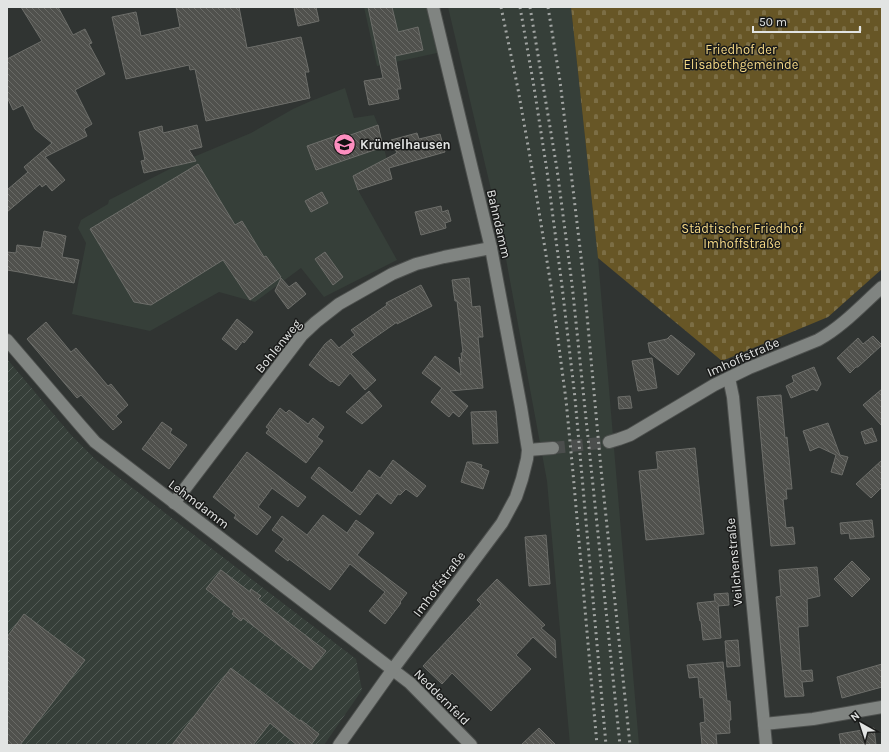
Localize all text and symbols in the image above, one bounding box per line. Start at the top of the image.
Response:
scale bar [753,8,860,34]
text: 50 m [759,15,787,29]
park label: Friedhof der Elisabethgemeinde [684,42,799,72]
school or university icon: Krümelhausen [331,131,357,157]
place label: Krümelhausen [360,137,451,152]
street label: Bahndamm [484,188,514,260]
park label: Städtischer Friedhof Imhoffstraße [681,221,803,251]
street label: Bohlenweg [252,316,305,376]
street label: Imhoffstraße [705,334,782,380]
street label: Lehmdamm [166,476,232,532]
street label: Veilchenstraße [723,517,745,607]
street label: Imhoffstraße [410,548,469,619]
street label: Neddernfeld [411,666,473,728]
north arrow [841,704,881,744]
text: N [848,709,862,724]

